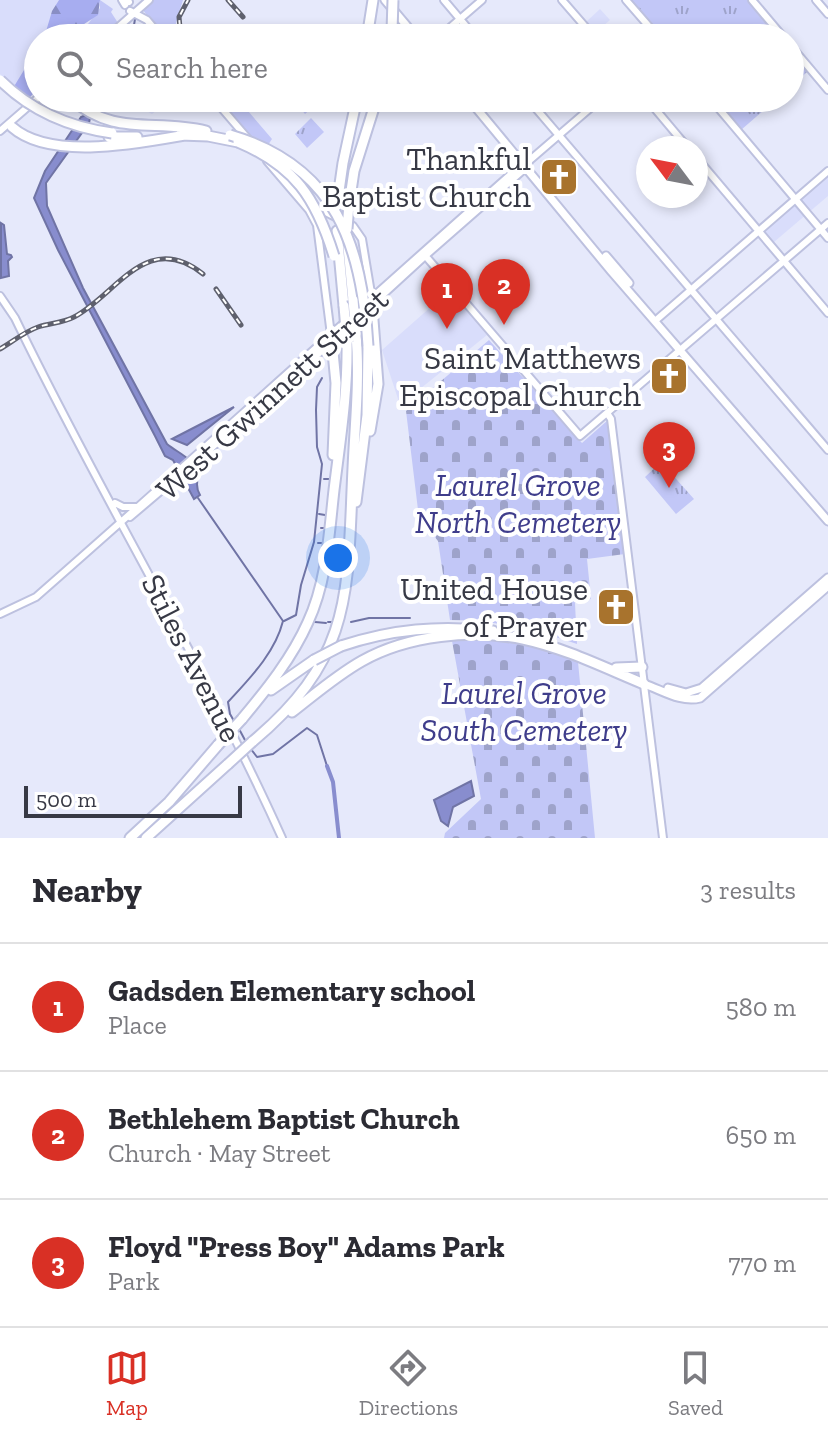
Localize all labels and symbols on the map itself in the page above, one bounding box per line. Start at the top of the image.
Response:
north arrow [636,136,708,208]
place label: Thankful Baptist Church [322,140,531,215]
church icon: Thankful Baptist Church [538,156,580,198]
pin: 2 [478,259,530,325]
pin: 1 [421,263,473,329]
street label: West Gwinnett Street [148,280,396,508]
place label: Saint Matthews Episcopal Church [399,339,641,414]
church icon: Saint Matthews Episcopal Church [648,355,690,397]
pin: 3 [643,422,695,488]
park label: Laurel Grove North Cemetery [415,466,621,541]
your location [318,538,358,578]
street label: Stiles Avenue [133,568,251,748]
place label: United House of Prayer [400,570,588,645]
church icon: United House of Prayer [595,586,637,628]
park label: Laurel Grove South Cemetery [421,674,627,749]
scale bar [24,782,242,818]

